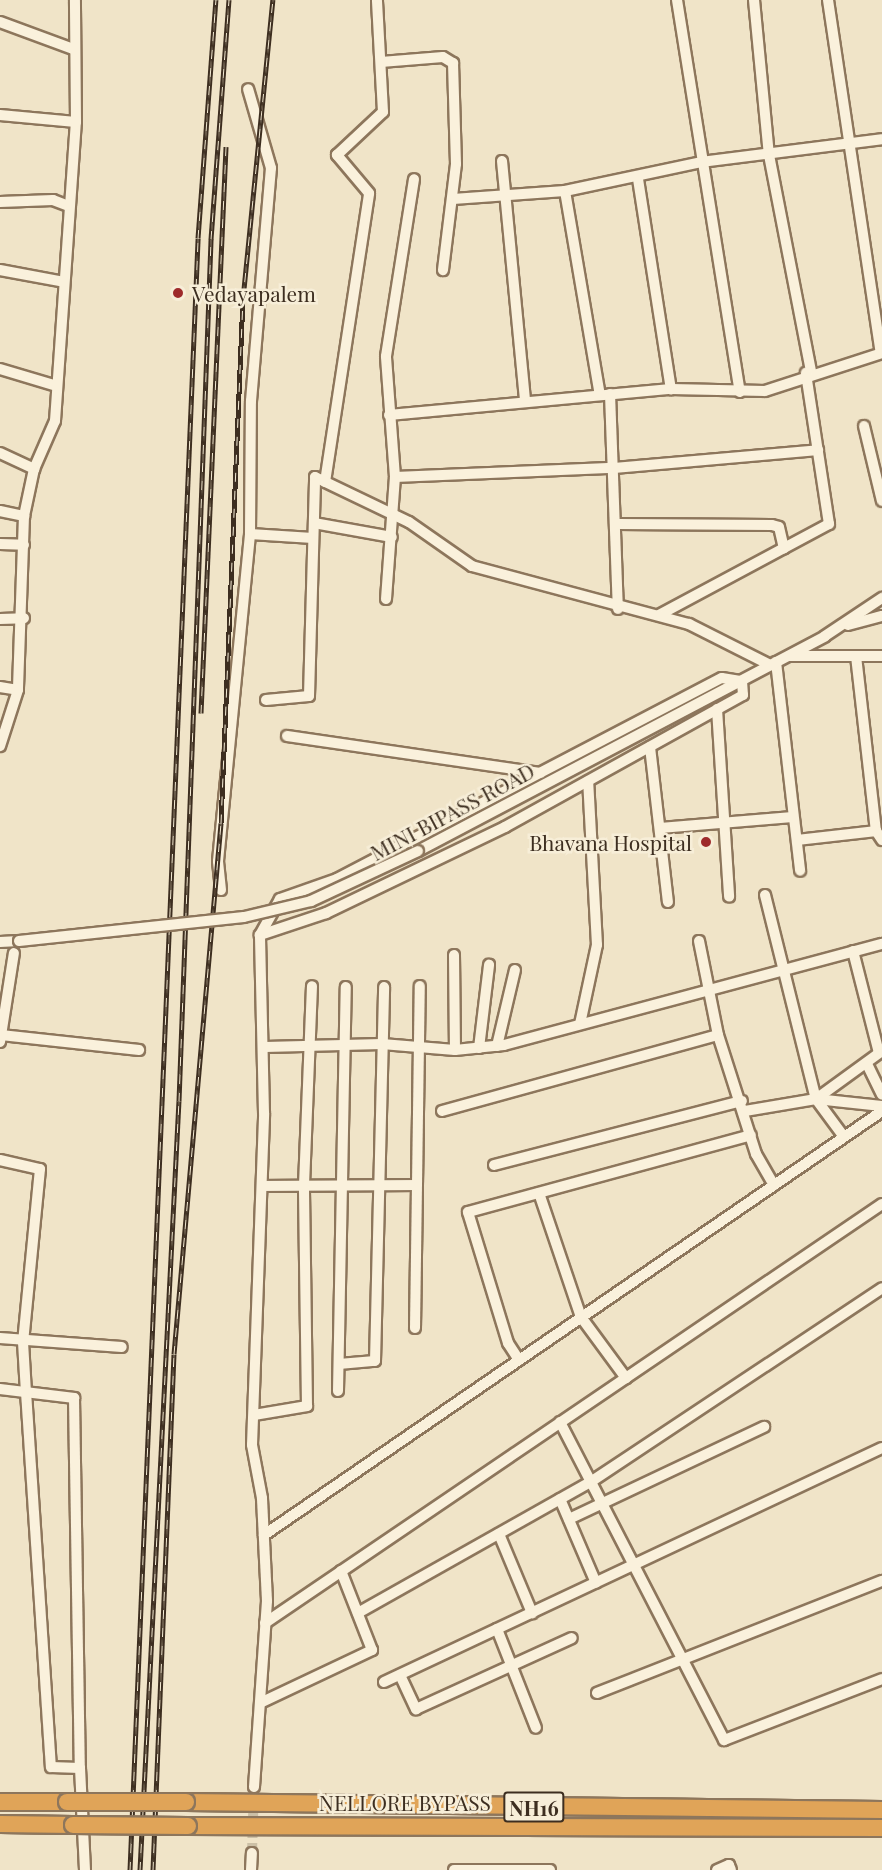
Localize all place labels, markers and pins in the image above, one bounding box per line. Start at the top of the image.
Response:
place label: Vedayapalem [192,280,316,306]
marker: Vedayapalem [169,284,187,302]
place label: Bhavana Hospital [529,829,692,855]
marker: Bhavana Hospital [697,833,715,851]

